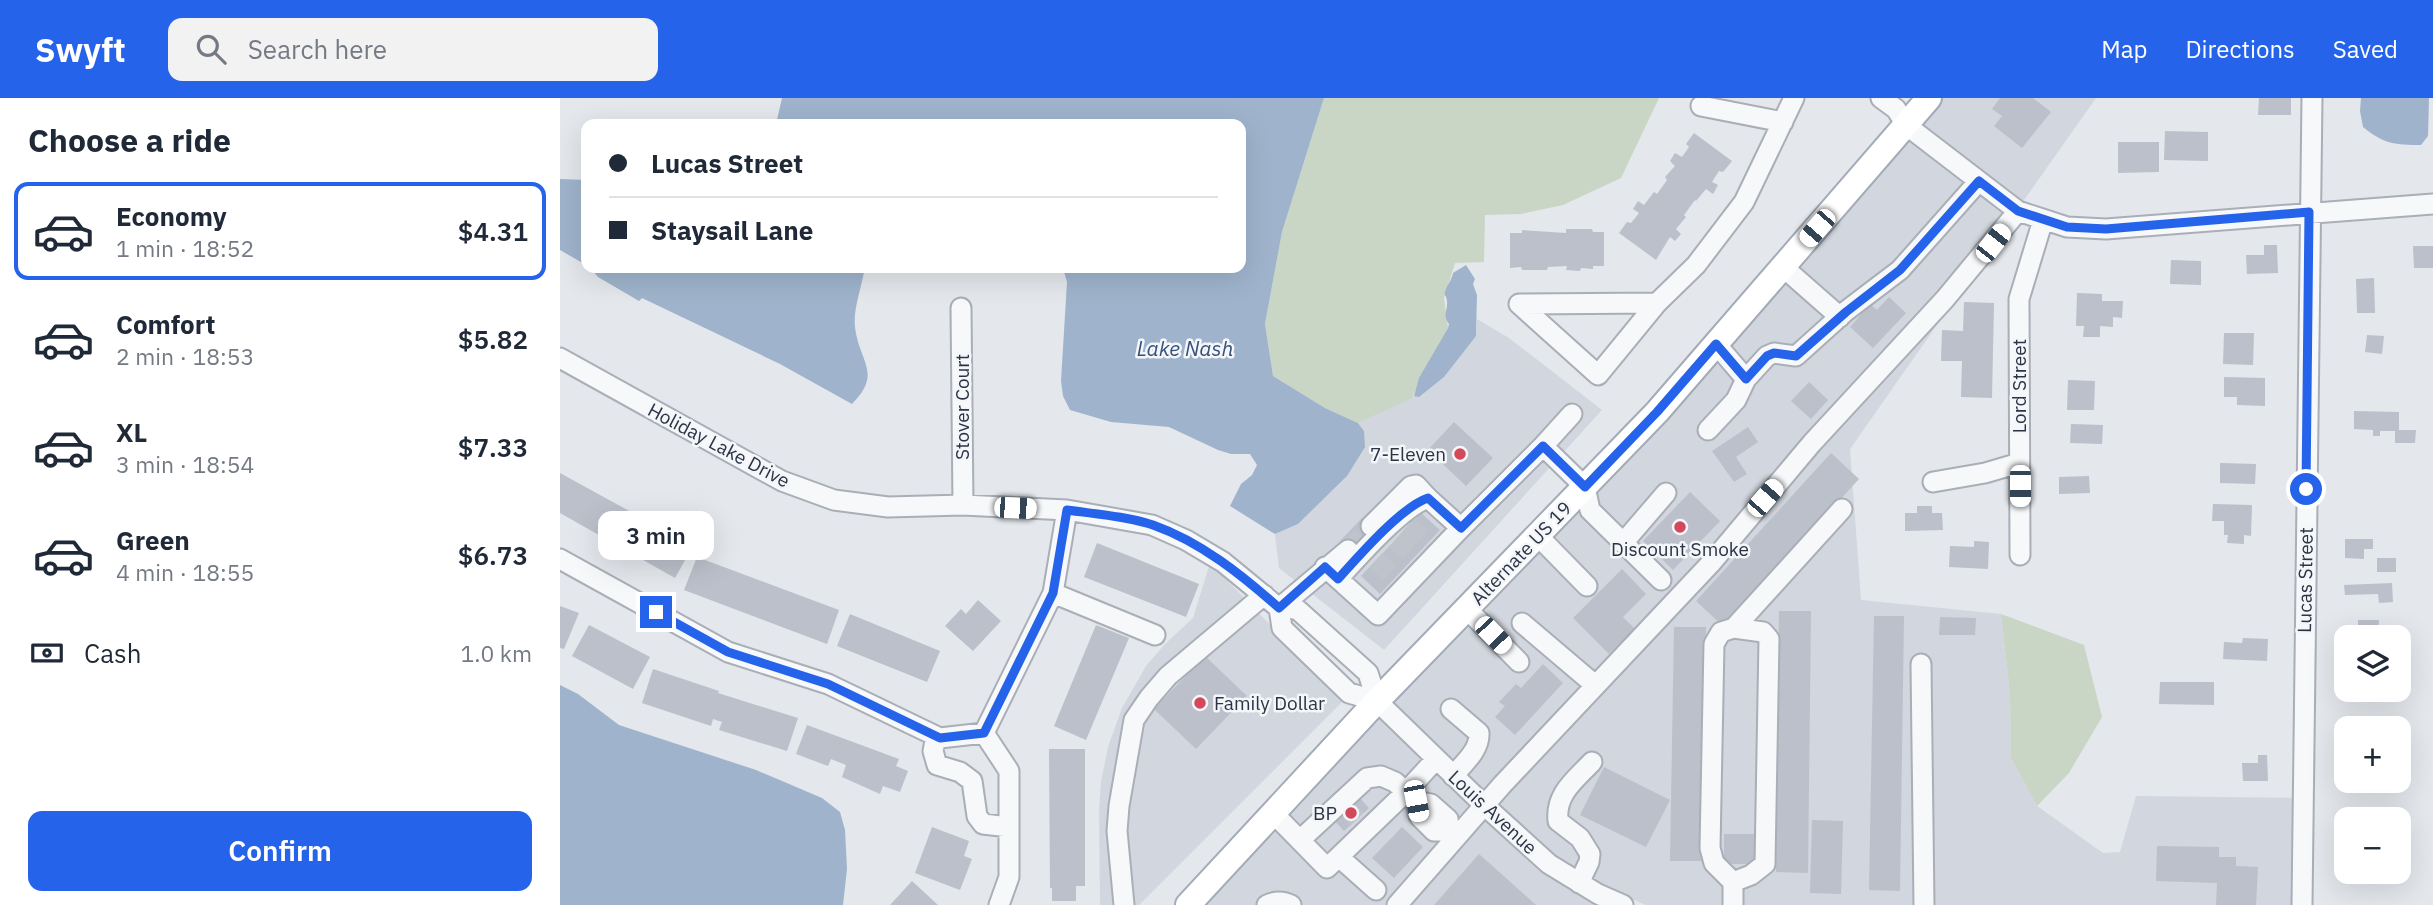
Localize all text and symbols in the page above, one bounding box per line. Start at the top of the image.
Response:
search box [168,18,658,81]
text: Swyft [35,28,126,71]
icon: search [192,30,230,68]
text: Search here [248,32,387,66]
text: Map [2101,33,2147,65]
text: Directions [2185,33,2295,65]
text: Saved [2333,33,2398,65]
text: Choose a ride [28,119,231,161]
text: Lucas Street [651,146,803,180]
text: Economy [116,199,227,233]
icon: car [32,200,95,263]
car [1796,205,1839,251]
text: Staysail Lane [651,213,813,247]
text: $4.31 [458,214,528,248]
car [1972,220,2015,266]
text: 1 min · 18:52 [116,233,254,263]
text: Comfort [116,307,215,341]
icon: car [32,308,95,371]
text: $5.82 [458,322,528,356]
water label: Lake Nash [1137,334,1233,362]
street label: Lord Street [2007,339,2031,433]
text: 2 min · 18:53 [116,341,254,371]
street label: Stover Court [950,354,974,460]
street label: Holiday Lake Drive [644,397,794,493]
text: XL [116,415,147,449]
icon: car [32,416,95,479]
text: $7.33 [458,430,528,464]
place label: 7-Eleven [1370,442,1446,466]
marker: 7-Eleven [1452,446,1468,462]
text: 3 min · 18:54 [116,449,254,479]
car [2010,465,2031,507]
route start [2290,473,2322,505]
car [1744,475,1787,521]
street label: Alternate US 19 [1466,496,1576,610]
car [994,497,1037,519]
callout: 3 min [598,510,714,560]
marker: Discount Smoke [1672,519,1688,535]
text: 3 min [626,520,686,550]
text: Green [116,523,190,557]
icon: car [32,524,95,587]
street label: Lucas Street [2292,527,2318,633]
place label: Discount Smoke [1611,537,1749,561]
text: $6.73 [458,538,528,572]
text: 4 min · 18:55 [116,557,254,587]
route end [640,596,672,628]
car [1471,613,1516,657]
map controls [2334,625,2411,884]
button: layers [2334,625,2411,702]
icon: cash [28,634,66,672]
text: Cash [84,636,141,670]
text: 1.0 km [461,638,532,668]
place label: Family Dollar [1214,691,1325,715]
marker: Family Dollar [1192,695,1208,711]
button: + [2334,716,2411,793]
street label: Louis Avenue [1444,765,1542,859]
car [1402,778,1431,824]
place label: BP [1313,801,1337,825]
marker: BP [1343,805,1359,821]
button: − [2334,807,2411,884]
button: Confirm [28,811,532,891]

